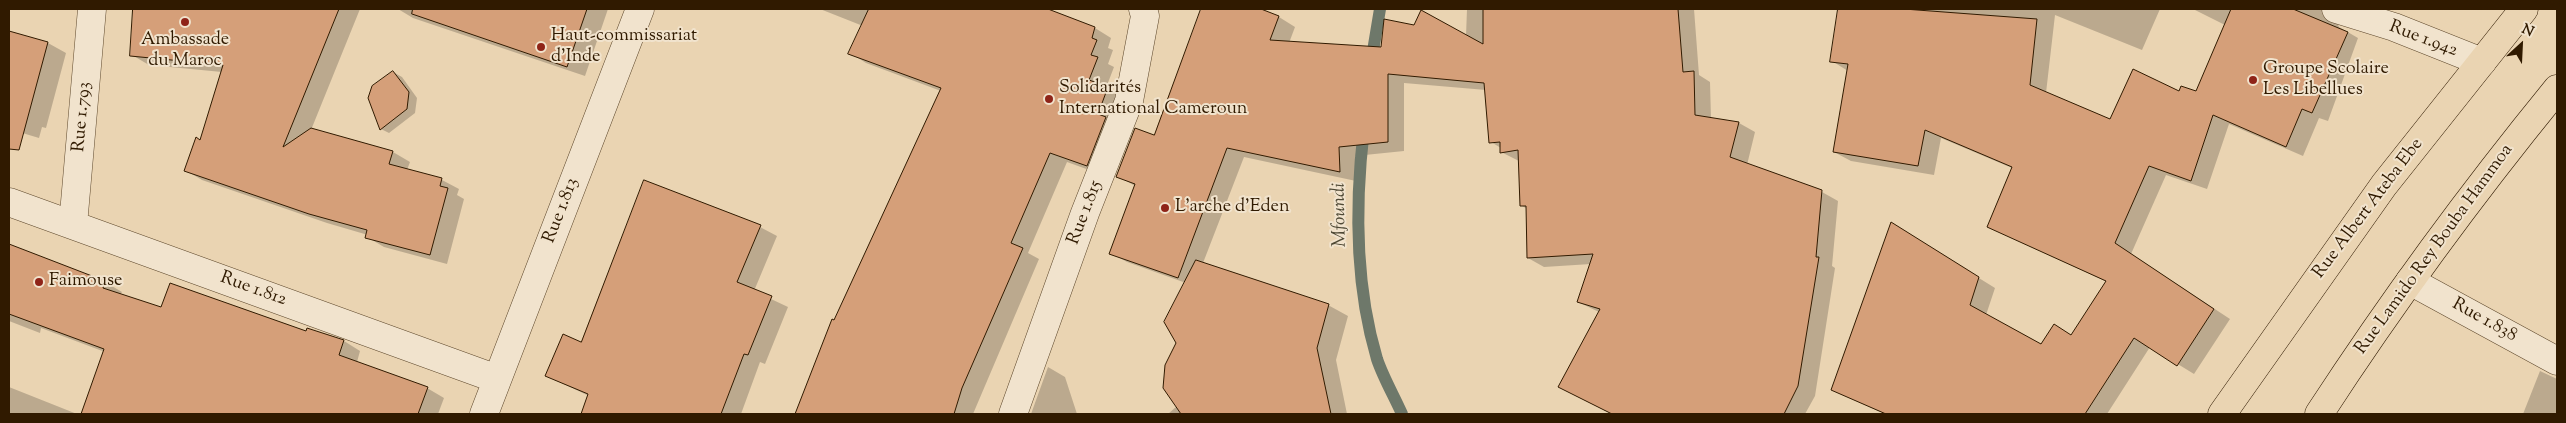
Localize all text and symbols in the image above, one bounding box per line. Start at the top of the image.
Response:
marker: Ambassade du Maroc [179,16,191,28]
street label: Rue 1.942 [2386,17,2460,63]
north arrow [2496,20,2546,70]
text: N [2518,20,2537,43]
place label: Haut-commissariat d'Inde [551,26,697,68]
place label: Ambassade du Maroc [141,30,229,72]
marker: Haut-commissariat d'Inde [535,41,547,53]
place label: Groupe Scolaire Les Libellues [2263,59,2389,102]
marker: Groupe Scolaire Les Libellues [2247,74,2259,86]
place label: Solidarités International Cameroun [1059,78,1247,120]
street label: Rue 1.793 [69,81,97,153]
marker: Solidarités International Cameroun [1043,93,1055,105]
street label: Rue Albert Ateba Ebe [2309,135,2429,283]
street label: Rue Lamido Rey Bouba Hammoa [2351,141,2519,359]
street label: Rue 1.813 [540,175,584,247]
street label: Rue 1.815 [1064,178,1108,248]
water label: Mfoundi [1329,183,1353,247]
place label: L'arche d'Eden [1175,197,1290,219]
marker: L'arche d'Eden [1159,202,1171,214]
street label: Rue 1.812 [217,268,289,312]
place label: Faimouse [49,271,122,293]
marker: Faimouse [33,276,45,288]
street label: Rue 1.838 [2448,294,2520,348]

